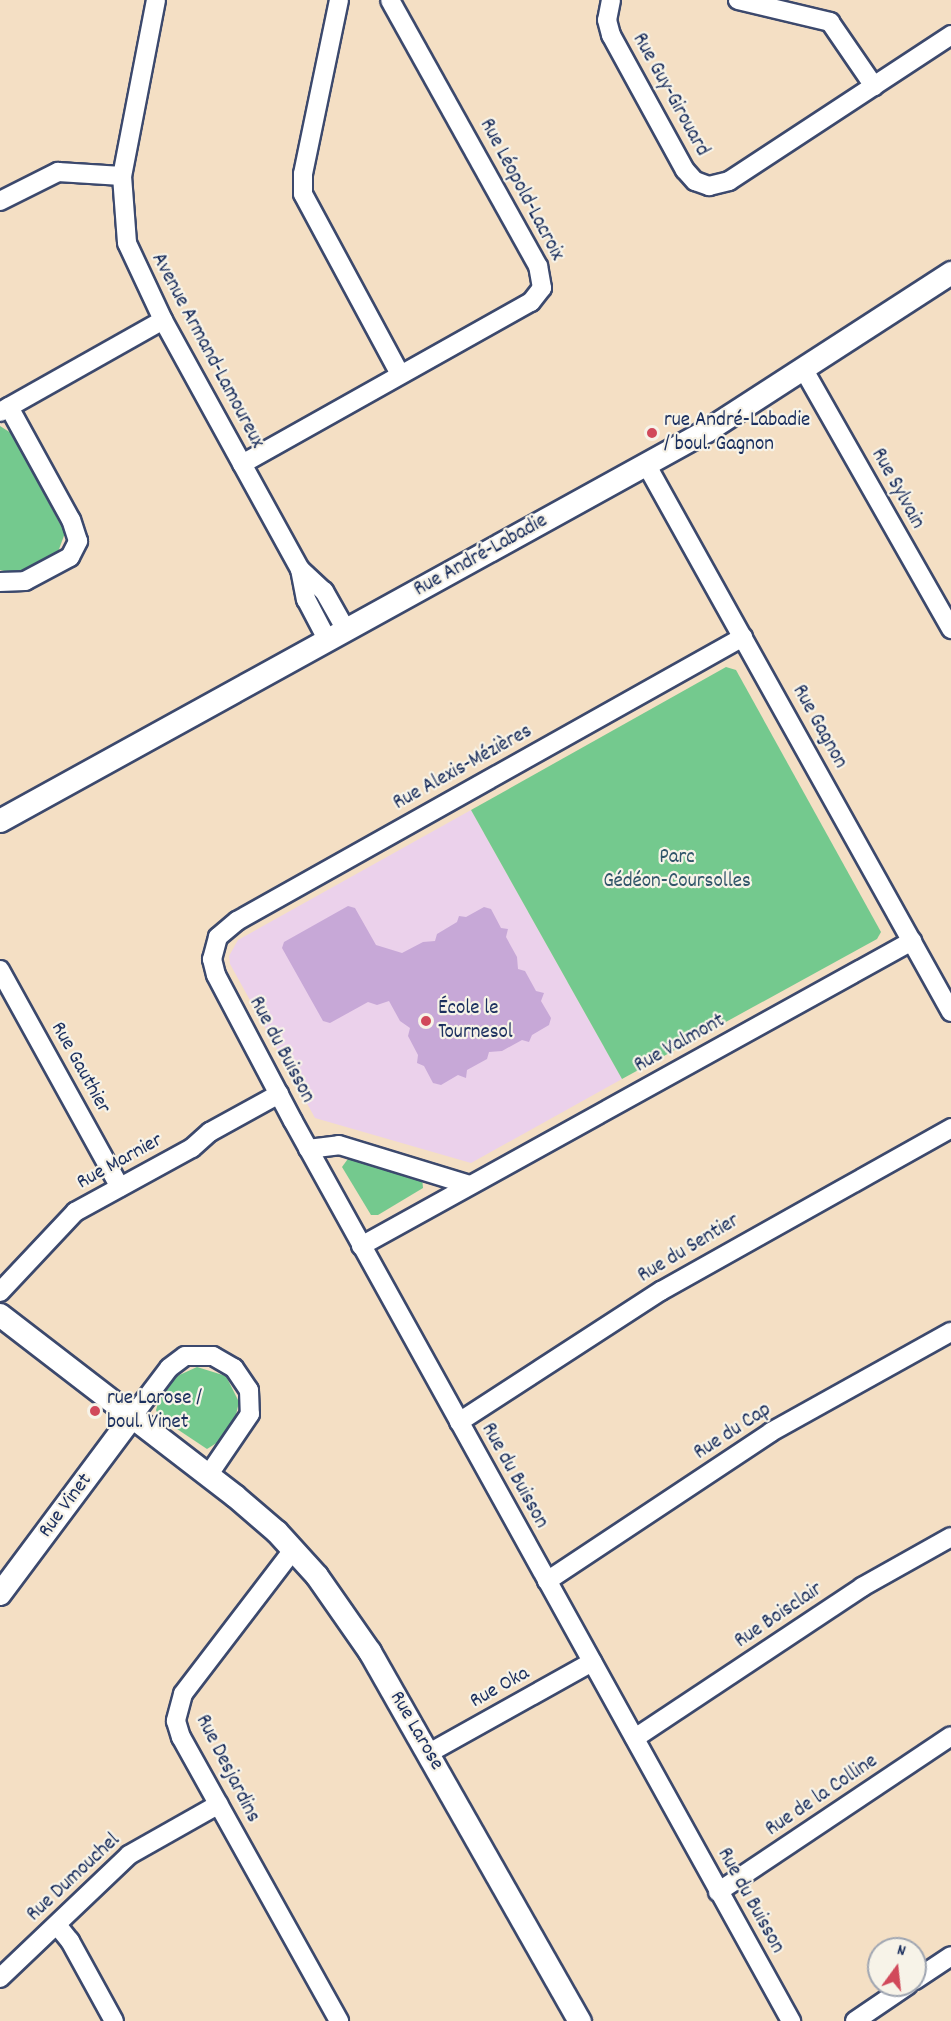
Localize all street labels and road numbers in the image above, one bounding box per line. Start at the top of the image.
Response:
street label: Rue Guy-Girouard [626,29,714,161]
street label: Rue Léopold-Lacroix [473,115,569,265]
street label: Avenue Armand-Lamoureux [145,249,269,453]
street label: Rue Sylvain [865,444,929,534]
street label: Rue André-Labadie [410,509,552,603]
street label: Rue Gagnon [786,681,852,773]
street label: Rue Alexis-Mézières [389,719,537,817]
street label: Rue du Buisson [243,993,319,1107]
street label: Rue Valmont [630,1009,730,1079]
street label: Rue Gauthier [44,1018,116,1118]
street label: Rue Marnier [73,1128,167,1196]
street label: Rue du Sentier [634,1209,744,1289]
street label: Rue du Cap [690,1398,776,1466]
street label: Rue du Buisson [475,1419,553,1533]
street label: Rue Vinet [34,1469,98,1543]
street label: Rue Boisclair [730,1578,828,1654]
street label: Rue Oka [466,1662,534,1714]
street label: Rue Larose [383,1687,449,1775]
street label: Rue Desjardins [189,1711,265,1827]
street label: Rue de la Colline [761,1749,883,1843]
street label: Rue Dumouchel [22,1828,126,1928]
street label: Rue du Buisson [711,1844,789,1958]

